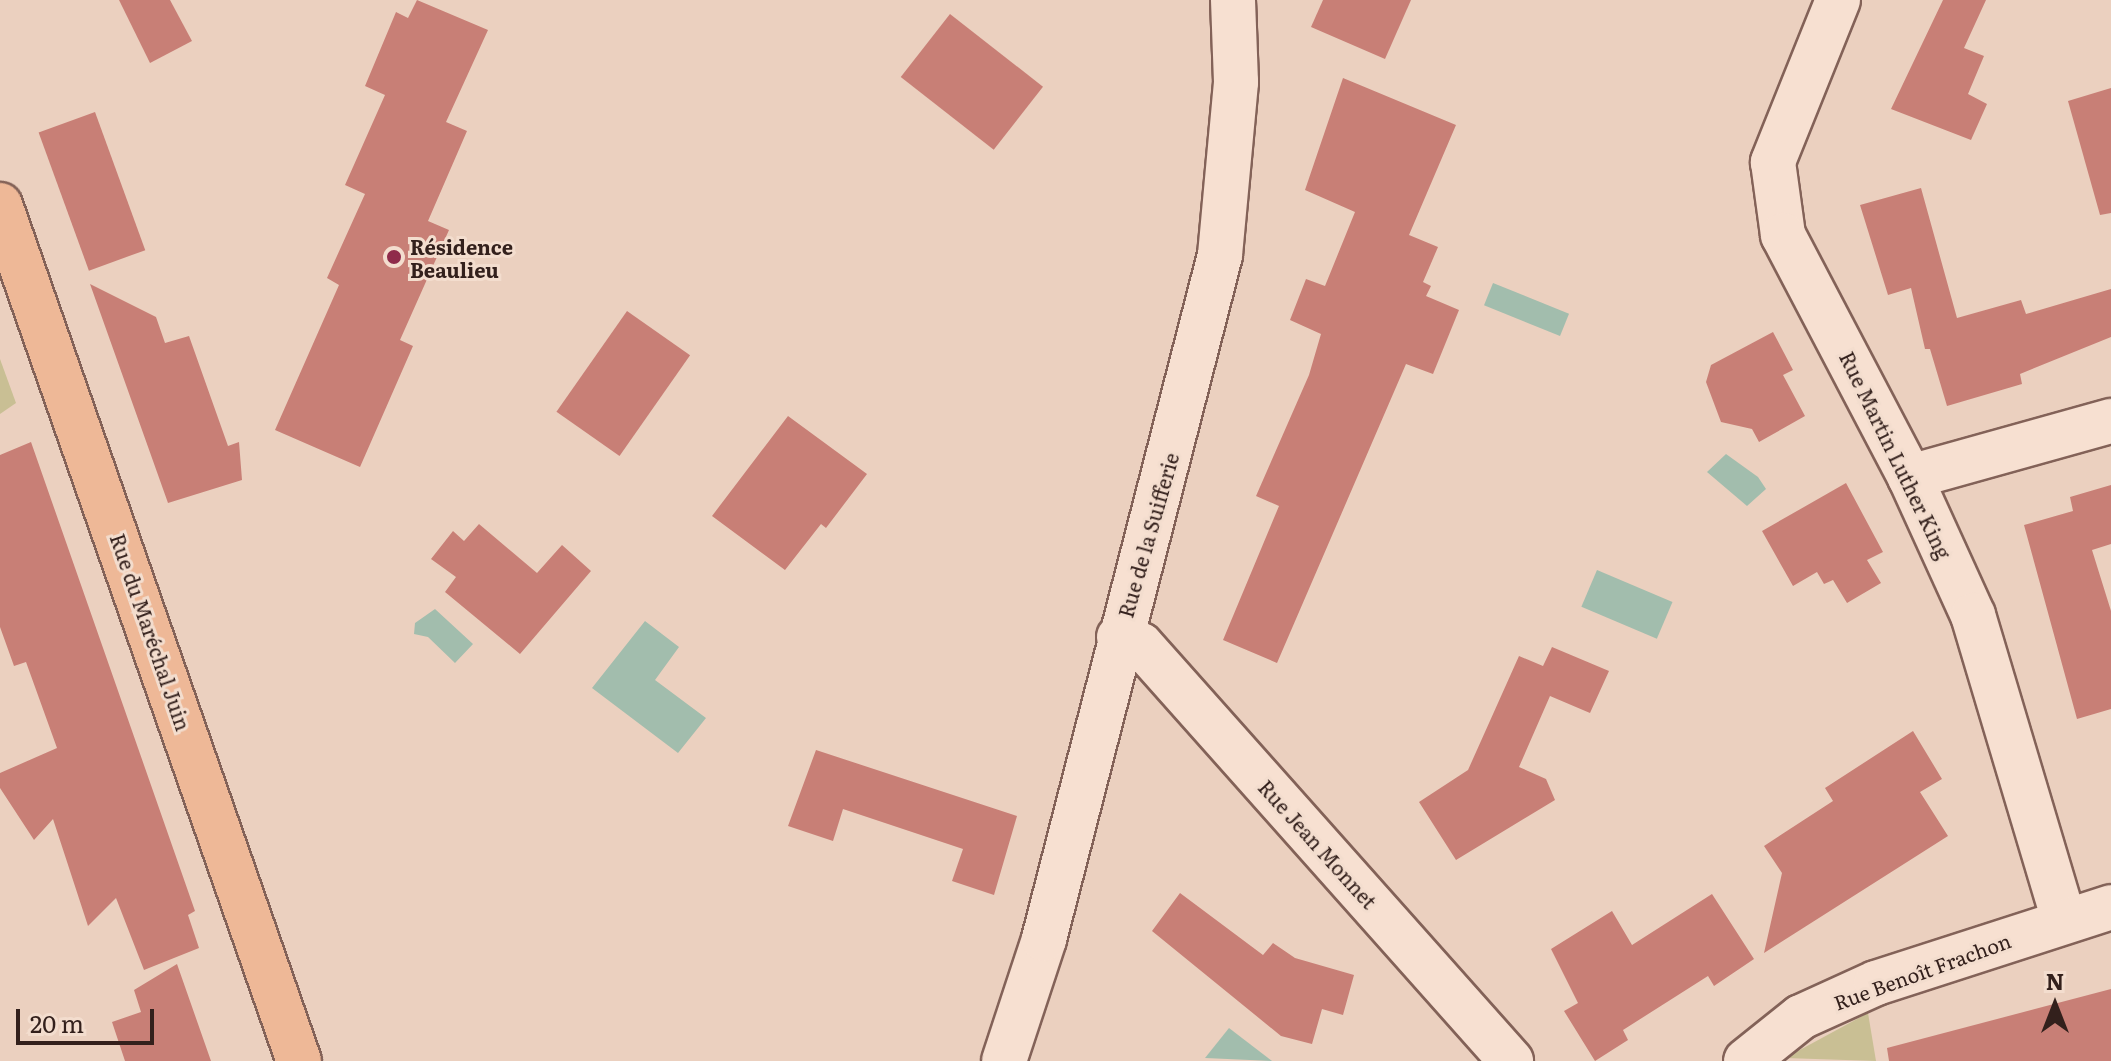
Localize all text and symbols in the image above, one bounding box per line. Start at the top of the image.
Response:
place label: Résidence Beaulieu [410,234,513,281]
marker: Résidence Beaulieu [385,248,403,266]
street label: Rue Martin Luther King [1835,347,1957,563]
street label: Rue de la Suifferie [1113,450,1183,620]
street label: Rue du Maréchal Juin [106,530,196,734]
street label: Rue Jean Monnet [1254,775,1382,913]
street label: Rue Benoît Frachon [1830,928,2014,1014]
text: N [2046,964,2064,997]
north arrow [2015,965,2095,1045]
scale bar [20,993,158,1043]
text: 20 m [30,1005,84,1040]

